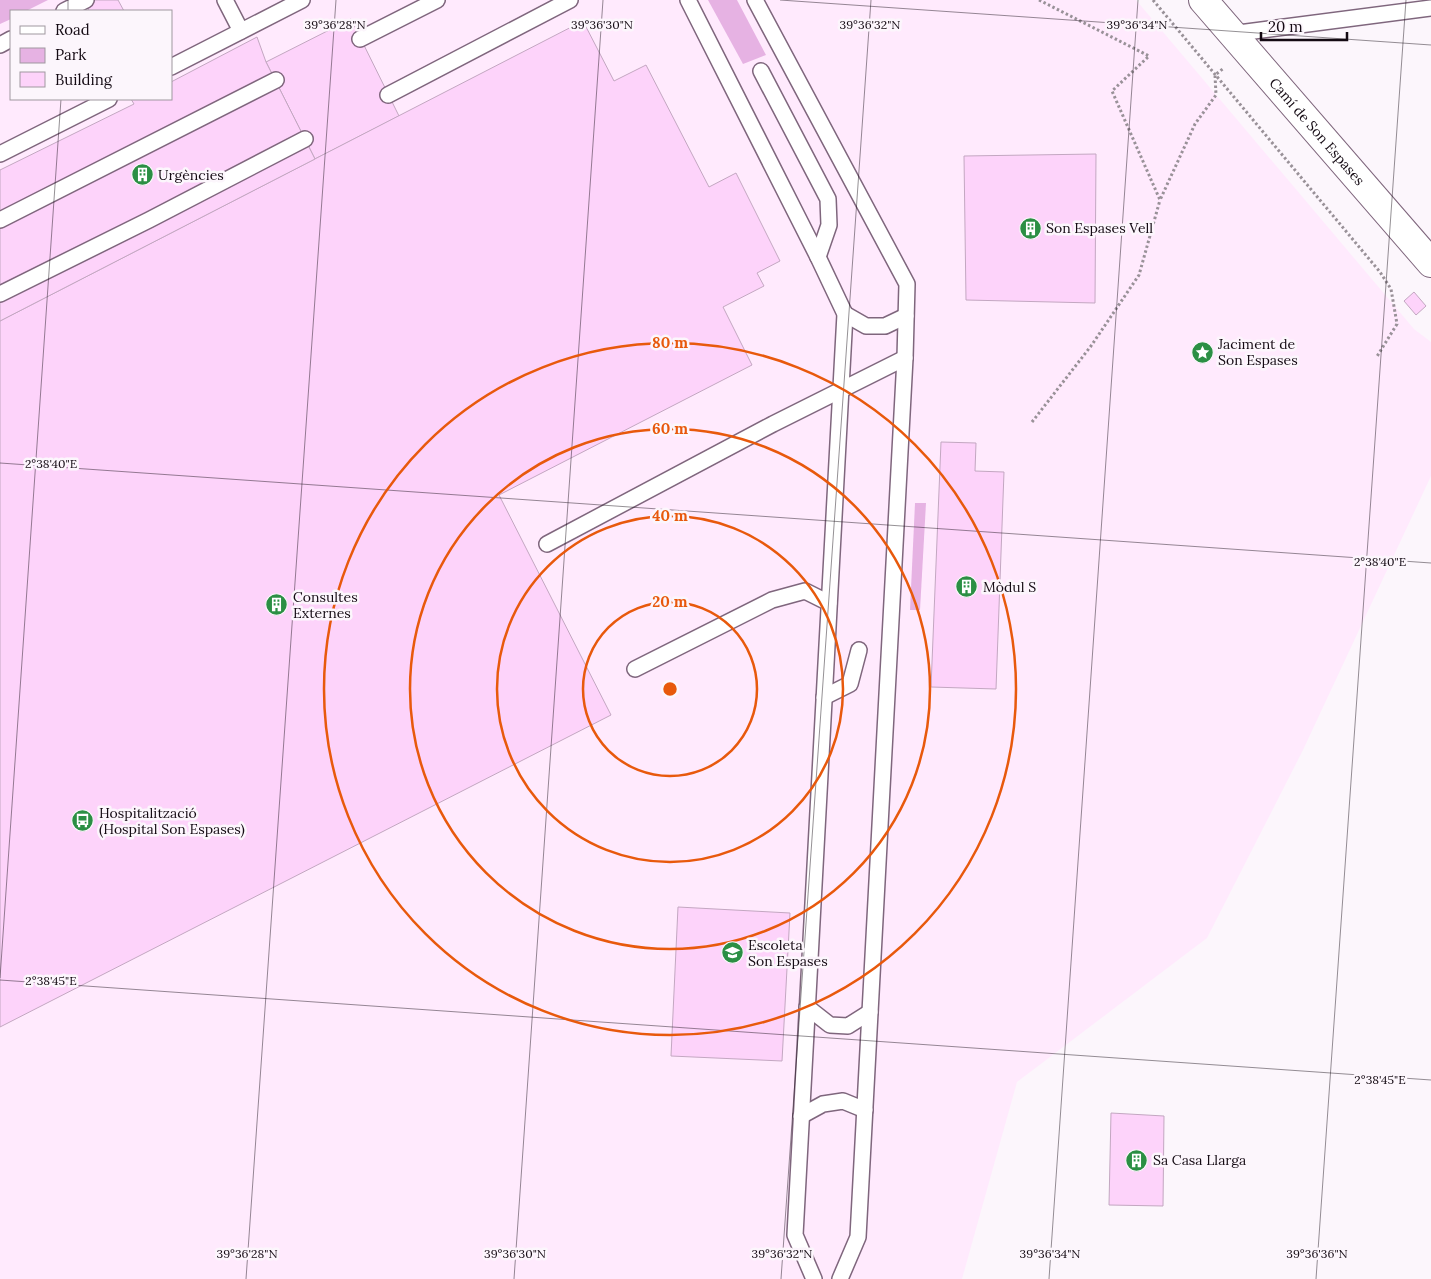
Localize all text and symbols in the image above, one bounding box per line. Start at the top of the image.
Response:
legend [10,10,172,100]
scale bar [1261,10,1347,42]
text: 39°36'28"N [304,17,366,32]
text: 39°36'30"N [571,17,633,32]
text: 39°36'32"N [839,17,901,32]
text: 39°36'34"N [1107,17,1167,32]
text: 20 m [1268,17,1303,36]
text: Road [55,20,90,39]
text: Park [55,45,86,64]
text: Building [55,70,113,89]
street label: Camí de Son Espases [1265,74,1368,189]
building icon: Urgències [130,163,154,187]
place label: Urgències [158,166,224,184]
building icon: Son Espases Vell [1018,216,1042,240]
place label: Son Espases Vell [1046,219,1153,237]
text: 80 m [652,333,688,352]
place label: Jaciment de Son Espases [1217,335,1298,369]
place icon: Jaciment de Son Espases [1190,340,1214,364]
text: 60 m [652,419,688,438]
text: 2°38'40"E [25,456,77,471]
text: 40 m [652,506,688,525]
text: 2°38'40"E [1354,554,1406,569]
building icon: Mòdul S [955,575,979,599]
place label: Mòdul S [983,578,1036,596]
place label: Consultes Externes [293,588,358,622]
text: 20 m [652,592,688,611]
building icon: Consultes Externes [265,593,289,617]
centre of rings [661,680,679,698]
place label: Hospitalització (Hospital Son Espases) [99,804,245,838]
bus stop icon: Hospitalització (Hospital Son Espases) [71,809,95,833]
place label: Escoleta Son Espases [748,936,828,970]
school or university icon: Escoleta Son Espases [720,941,744,965]
text: 2°38'45"E [25,973,77,988]
text: 2°38'45"E [1354,1072,1406,1087]
building icon: Sa Casa Llarga [1125,1148,1149,1172]
place label: Sa Casa Llarga [1153,1151,1246,1169]
text: 39°36'28"N [216,1246,278,1261]
text: 39°36'30"N [484,1246,546,1261]
text: 39°36'32"N [751,1246,813,1261]
text: 39°36'34"N [1020,1246,1080,1261]
text: 39°36'36"N [1286,1246,1348,1261]

